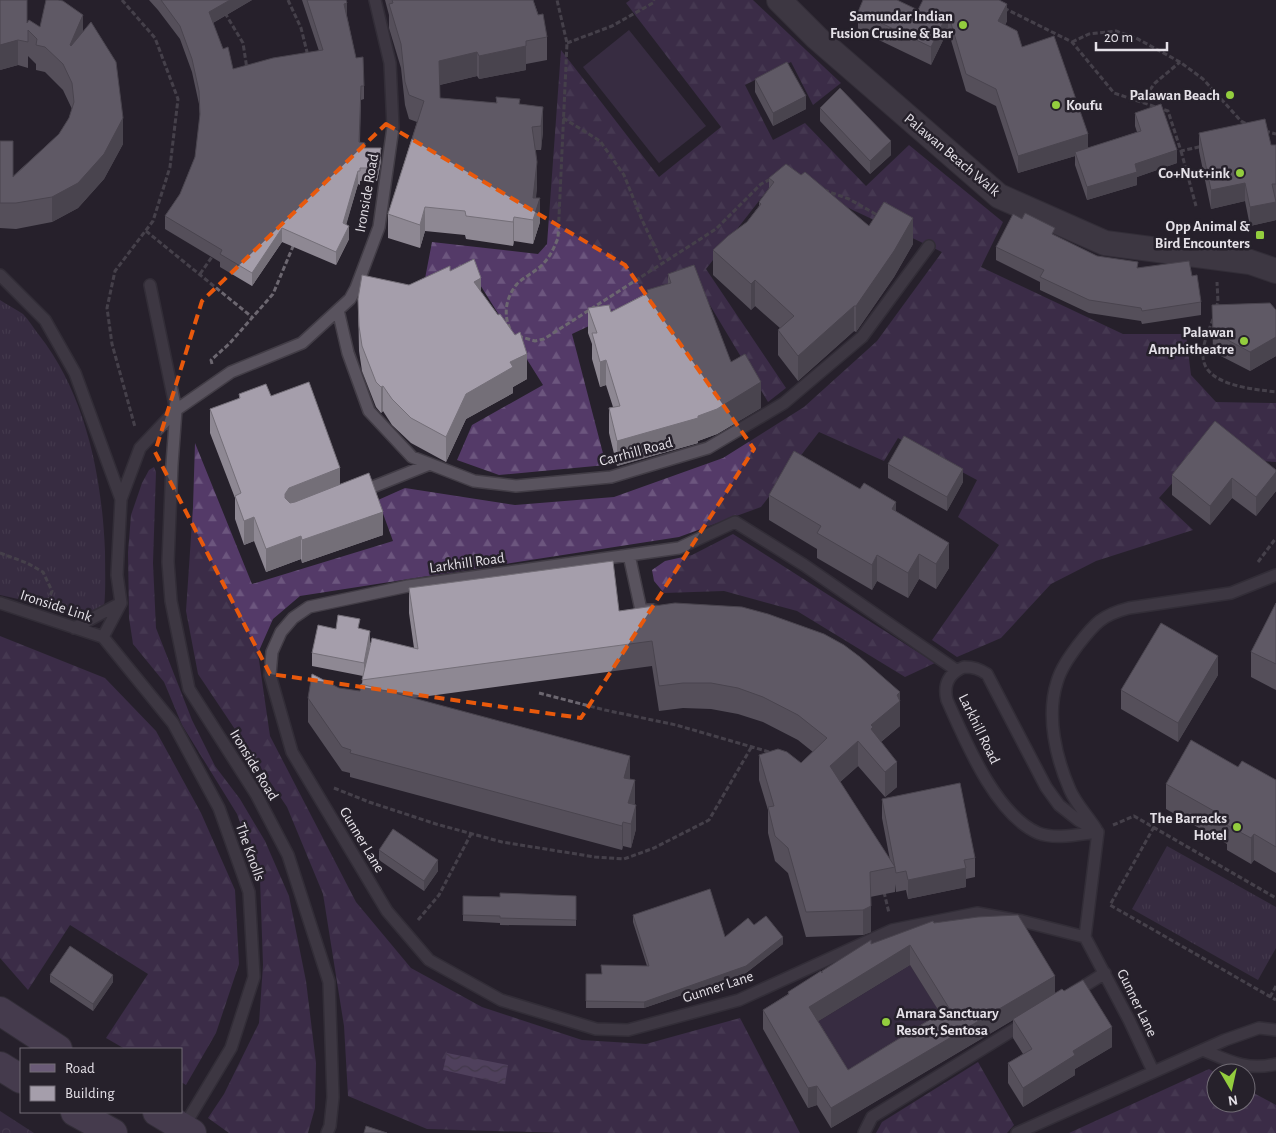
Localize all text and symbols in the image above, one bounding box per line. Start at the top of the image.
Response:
place label: Samundar Indian Fusion Crusine & Bar [830,9,954,41]
marker: Samundar Indian Fusion Crusine & Bar [957,19,969,31]
scale bar [1096,20,1167,52]
text: 20 m [1104,30,1133,45]
place label: Palawan Beach [1130,88,1220,103]
marker: Palawan Beach [1224,89,1236,101]
place label: Koufu [1066,98,1102,113]
marker: Koufu [1050,99,1062,111]
street label: Palawan Beach Walk [901,111,1003,199]
street label: Ironside Road [353,152,381,234]
place label: Co+Nut+ink [1158,166,1231,181]
marker: Co+Nut+ink [1234,167,1246,179]
place label: Opp Animal & Bird Encounters [1155,219,1250,251]
marker: Opp Animal & Bird Encounters [1254,229,1266,241]
place label: Palawan Amphitheatre [1149,325,1234,357]
marker: Palawan Amphitheatre [1238,335,1250,347]
street label: Carrhill Road [598,435,675,469]
street label: Larkhill Road [428,550,506,576]
street label: Ironside Link [18,587,94,625]
street label: Larkhill Road [956,692,1002,767]
street label: Ironside Road [227,727,281,803]
street label: Gunner Lane [337,805,387,875]
place label: The Barracks Hotel [1150,811,1227,843]
street label: The Knolls [233,821,267,883]
marker: The Barracks Hotel [1231,821,1243,833]
street label: Gunner Lane [1114,967,1160,1039]
street label: Gunner Lane [681,968,755,1005]
place label: Amara Sanctuary Resort, Sentosa [896,1006,999,1038]
marker: Amara Sanctuary Resort, Sentosa [880,1016,892,1028]
legend [20,1048,182,1113]
text: Road [65,1061,95,1076]
north arrow [1206,1063,1256,1113]
text: Building [65,1086,115,1101]
text: N [1227,1092,1239,1108]

